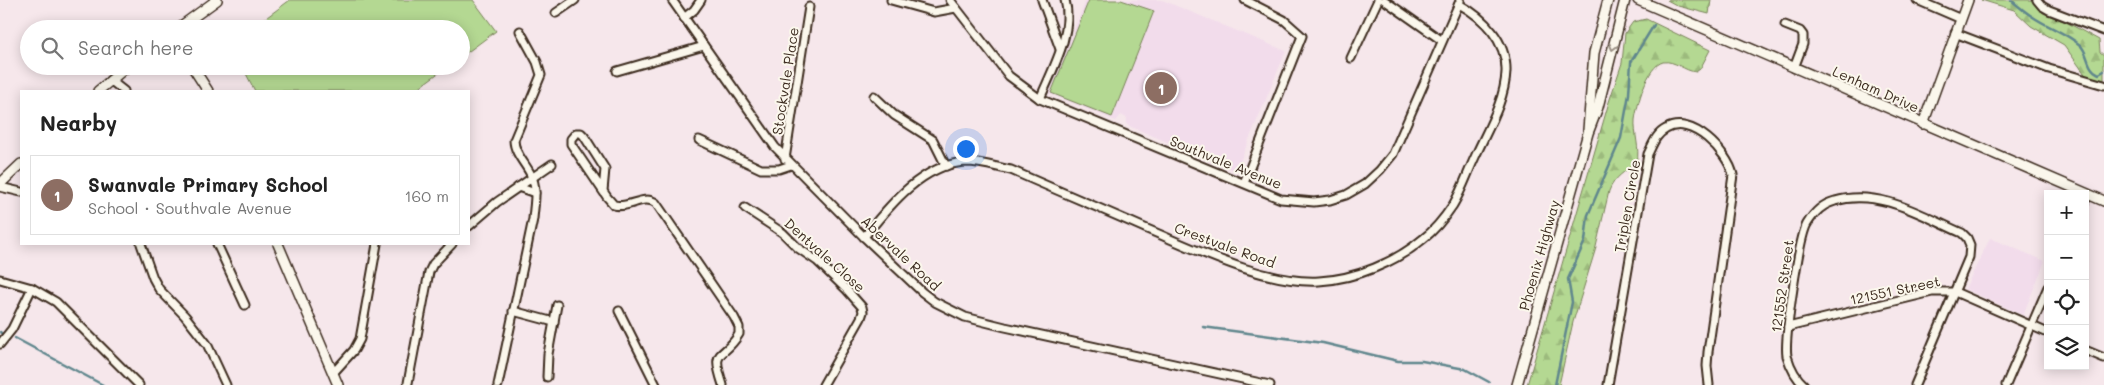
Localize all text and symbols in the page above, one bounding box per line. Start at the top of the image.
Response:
search box [20,20,470,75]
street label: Stockvale Place [767,26,803,136]
icon: search [38,34,66,62]
text: Search here [78,35,194,60]
one-way arrow [1608,43,1618,51]
street label: Lenham Drive [1830,61,1922,117]
pin: 1 [1145,69,1177,107]
text: Nearby [40,109,117,136]
street label: Southvale Avenue [1167,131,1285,193]
your location [953,136,979,162]
street label: Triplen Circle [1609,158,1645,254]
text: Swanvale Primary School [88,172,328,197]
text: 1 [53,185,61,206]
text: 160 m [404,185,449,206]
map controls [2044,190,2089,370]
button: + [2044,190,2089,235]
text: School · Southvale Avenue [88,197,292,218]
street label: Phoenix Highway [1514,197,1564,313]
street label: Abervale Road [857,211,945,295]
street label: Dentvale Close [781,214,869,296]
street label: Crestvale Road [1172,218,1278,272]
button: − [2044,235,2089,280]
street label: 121552 Street [1766,238,1798,334]
street label: 121551 Street [1848,271,1942,309]
button: locate [2044,280,2089,325]
button: layers [2044,325,2089,370]

